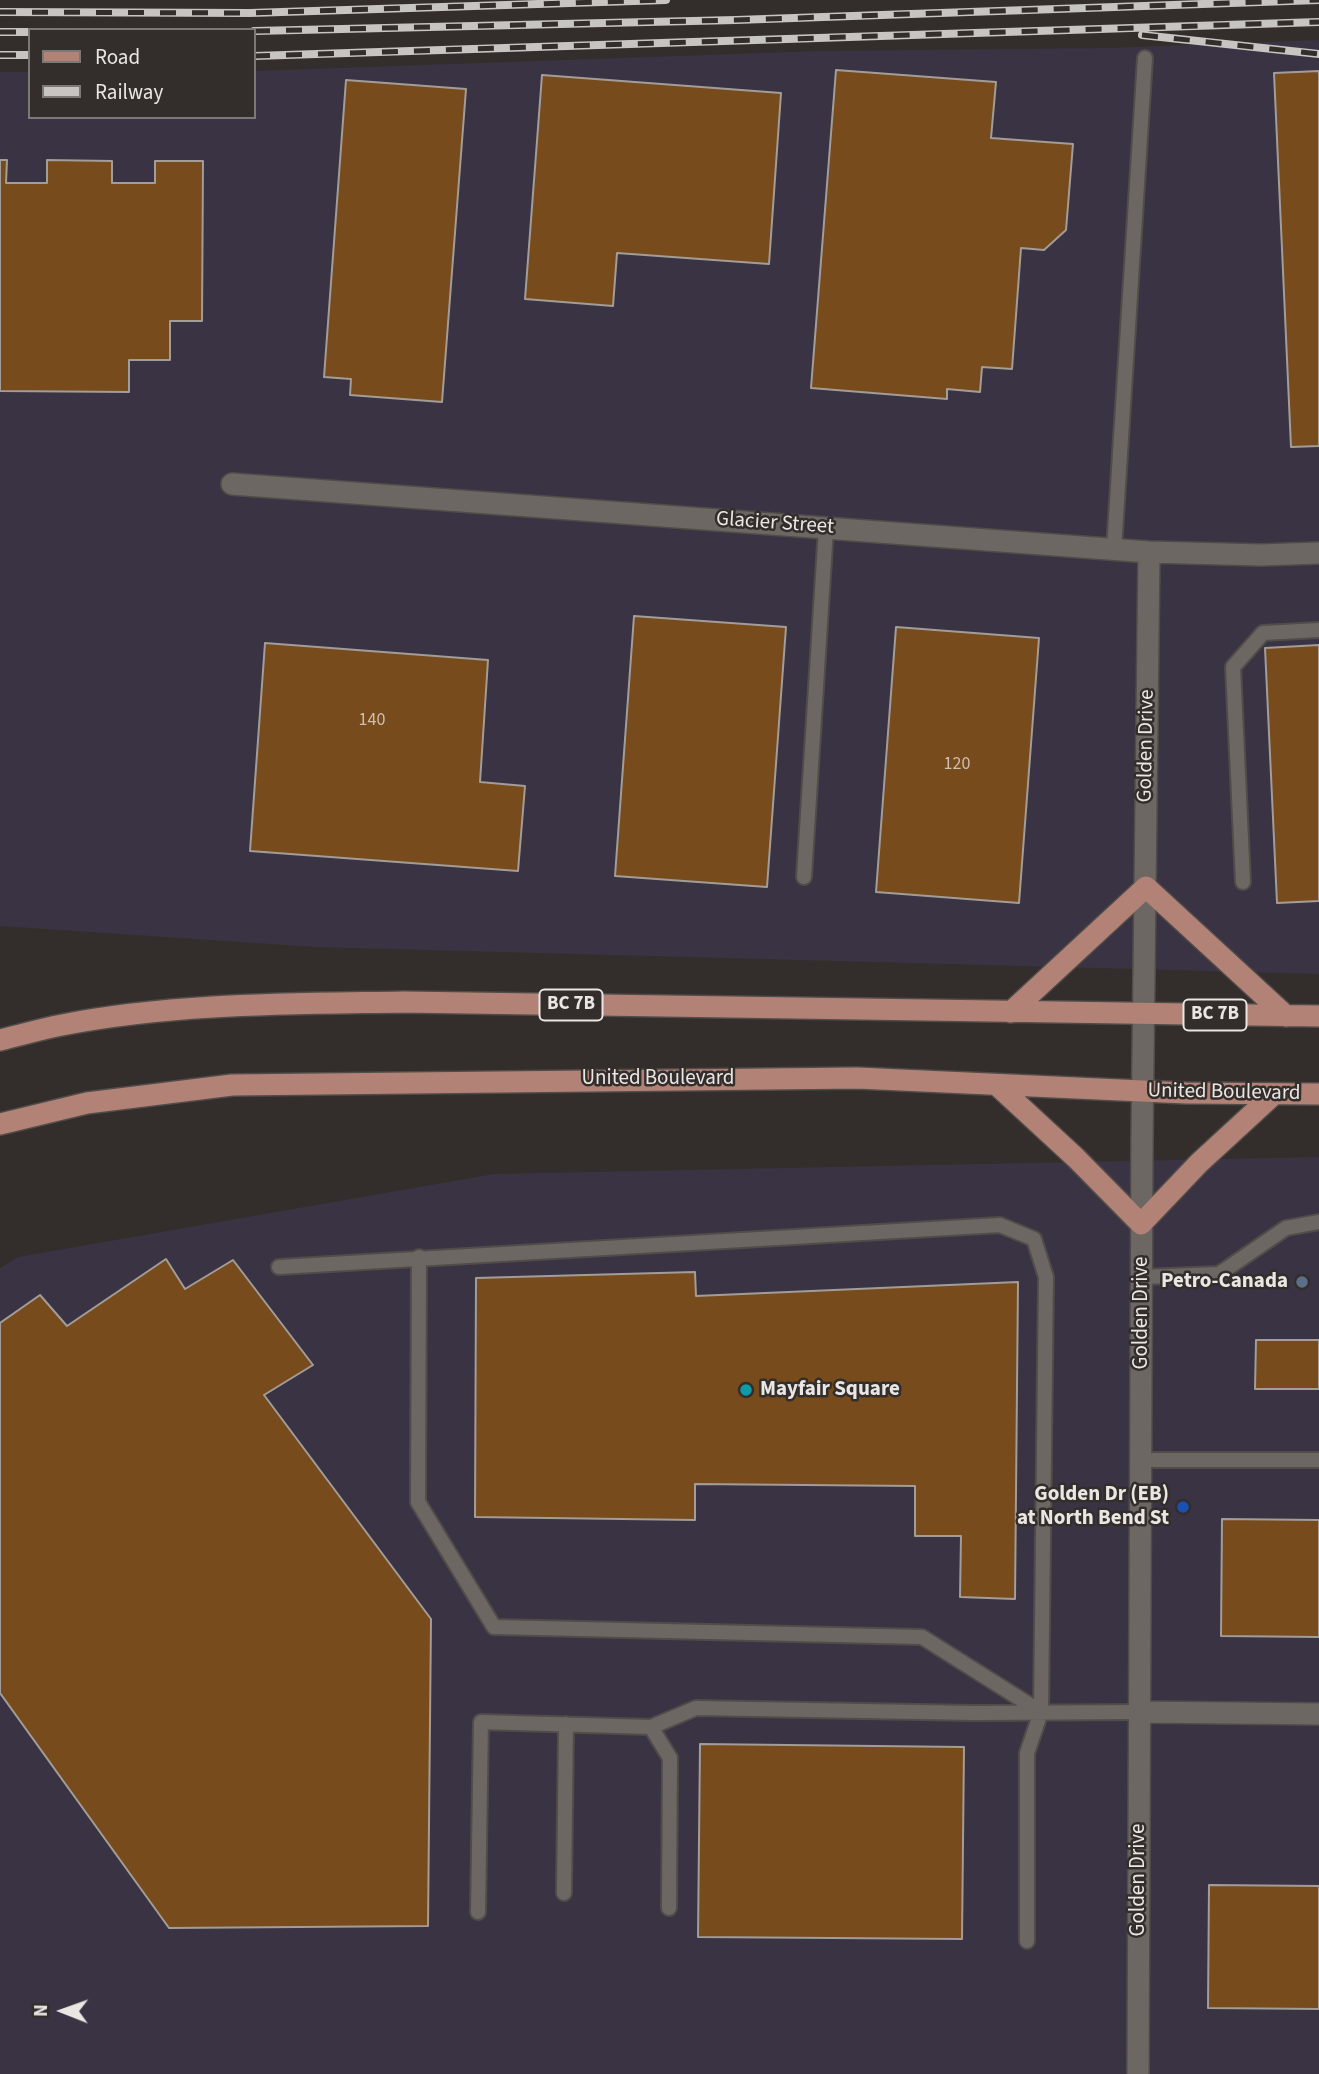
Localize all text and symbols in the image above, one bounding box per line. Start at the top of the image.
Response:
legend [28,28,256,119]
text: Road [95,42,140,72]
text: Railway [95,77,163,107]
street label: Glacier Street [715,507,835,541]
street label: Golden Drive [1133,689,1161,803]
house number: 140 [359,710,385,732]
house number: 120 [944,754,970,776]
road number: BC 7B [540,990,602,1021]
road number: BC 7B [1184,1000,1246,1030]
street label: United Boulevard [581,1066,735,1092]
street label: United Boulevard [1147,1079,1301,1107]
street label: Golden Drive [1129,1257,1155,1369]
place label: Petro-Canada [1161,1269,1288,1295]
marker: Petro-Canada [1294,1274,1310,1290]
place label: Mayfair Square [760,1377,900,1403]
marker: Mayfair Square [738,1382,754,1398]
place label: Golden Dr (EB) at North Bend St [1017,1482,1169,1532]
marker: Golden Dr (EB) at North Bend St [1175,1499,1191,1515]
street label: Golden Drive [1126,1824,1152,1936]
north arrow [28,1976,98,2046]
text: N [28,2004,55,2017]

